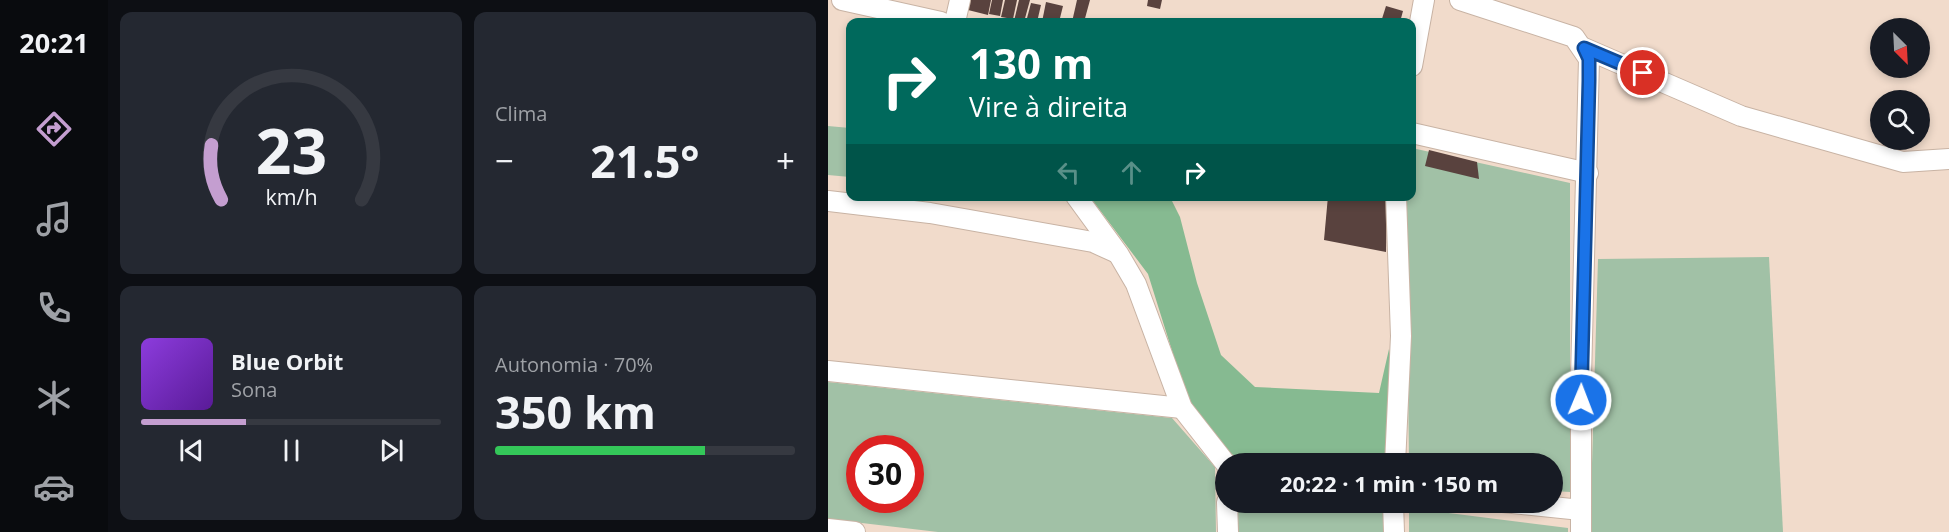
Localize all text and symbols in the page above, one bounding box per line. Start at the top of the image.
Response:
north arrow [1870,18,1930,78]
map controls [1870,18,1930,150]
text: 20:21 [19,24,89,61]
text: 130 m [969,34,1093,91]
icon: right [870,42,948,120]
pin [1617,47,1668,98]
icon: arrive [1626,56,1659,89]
text: Vire à direita [969,88,1128,125]
button: search [1870,90,1930,150]
text: Clima [495,100,547,127]
text: 23 [255,107,327,192]
icon: directions [33,108,75,150]
text: 21.5° [590,130,700,191]
text: − [495,138,514,183]
text: + [776,138,795,183]
icon: left [1052,156,1085,189]
icon: ahead [1115,156,1148,189]
icon: right [1178,156,1211,189]
text: km/h [265,182,317,211]
icon: music [33,198,75,240]
icon: phone [33,287,75,329]
text: Blue Orbit [231,346,343,376]
text: Autonomia · 70% [495,351,653,378]
position arrow [1549,368,1613,432]
text: Sona [231,376,277,403]
icon: climate [33,377,75,419]
text: 350 km [495,381,656,442]
icon: previous [175,434,208,467]
icon: pause [275,434,308,467]
icon: next [375,434,408,467]
speed limit sign: 30 [846,435,924,513]
icon: car [33,466,75,508]
text: 20:22 · 1 min · 150 m [1280,468,1498,498]

